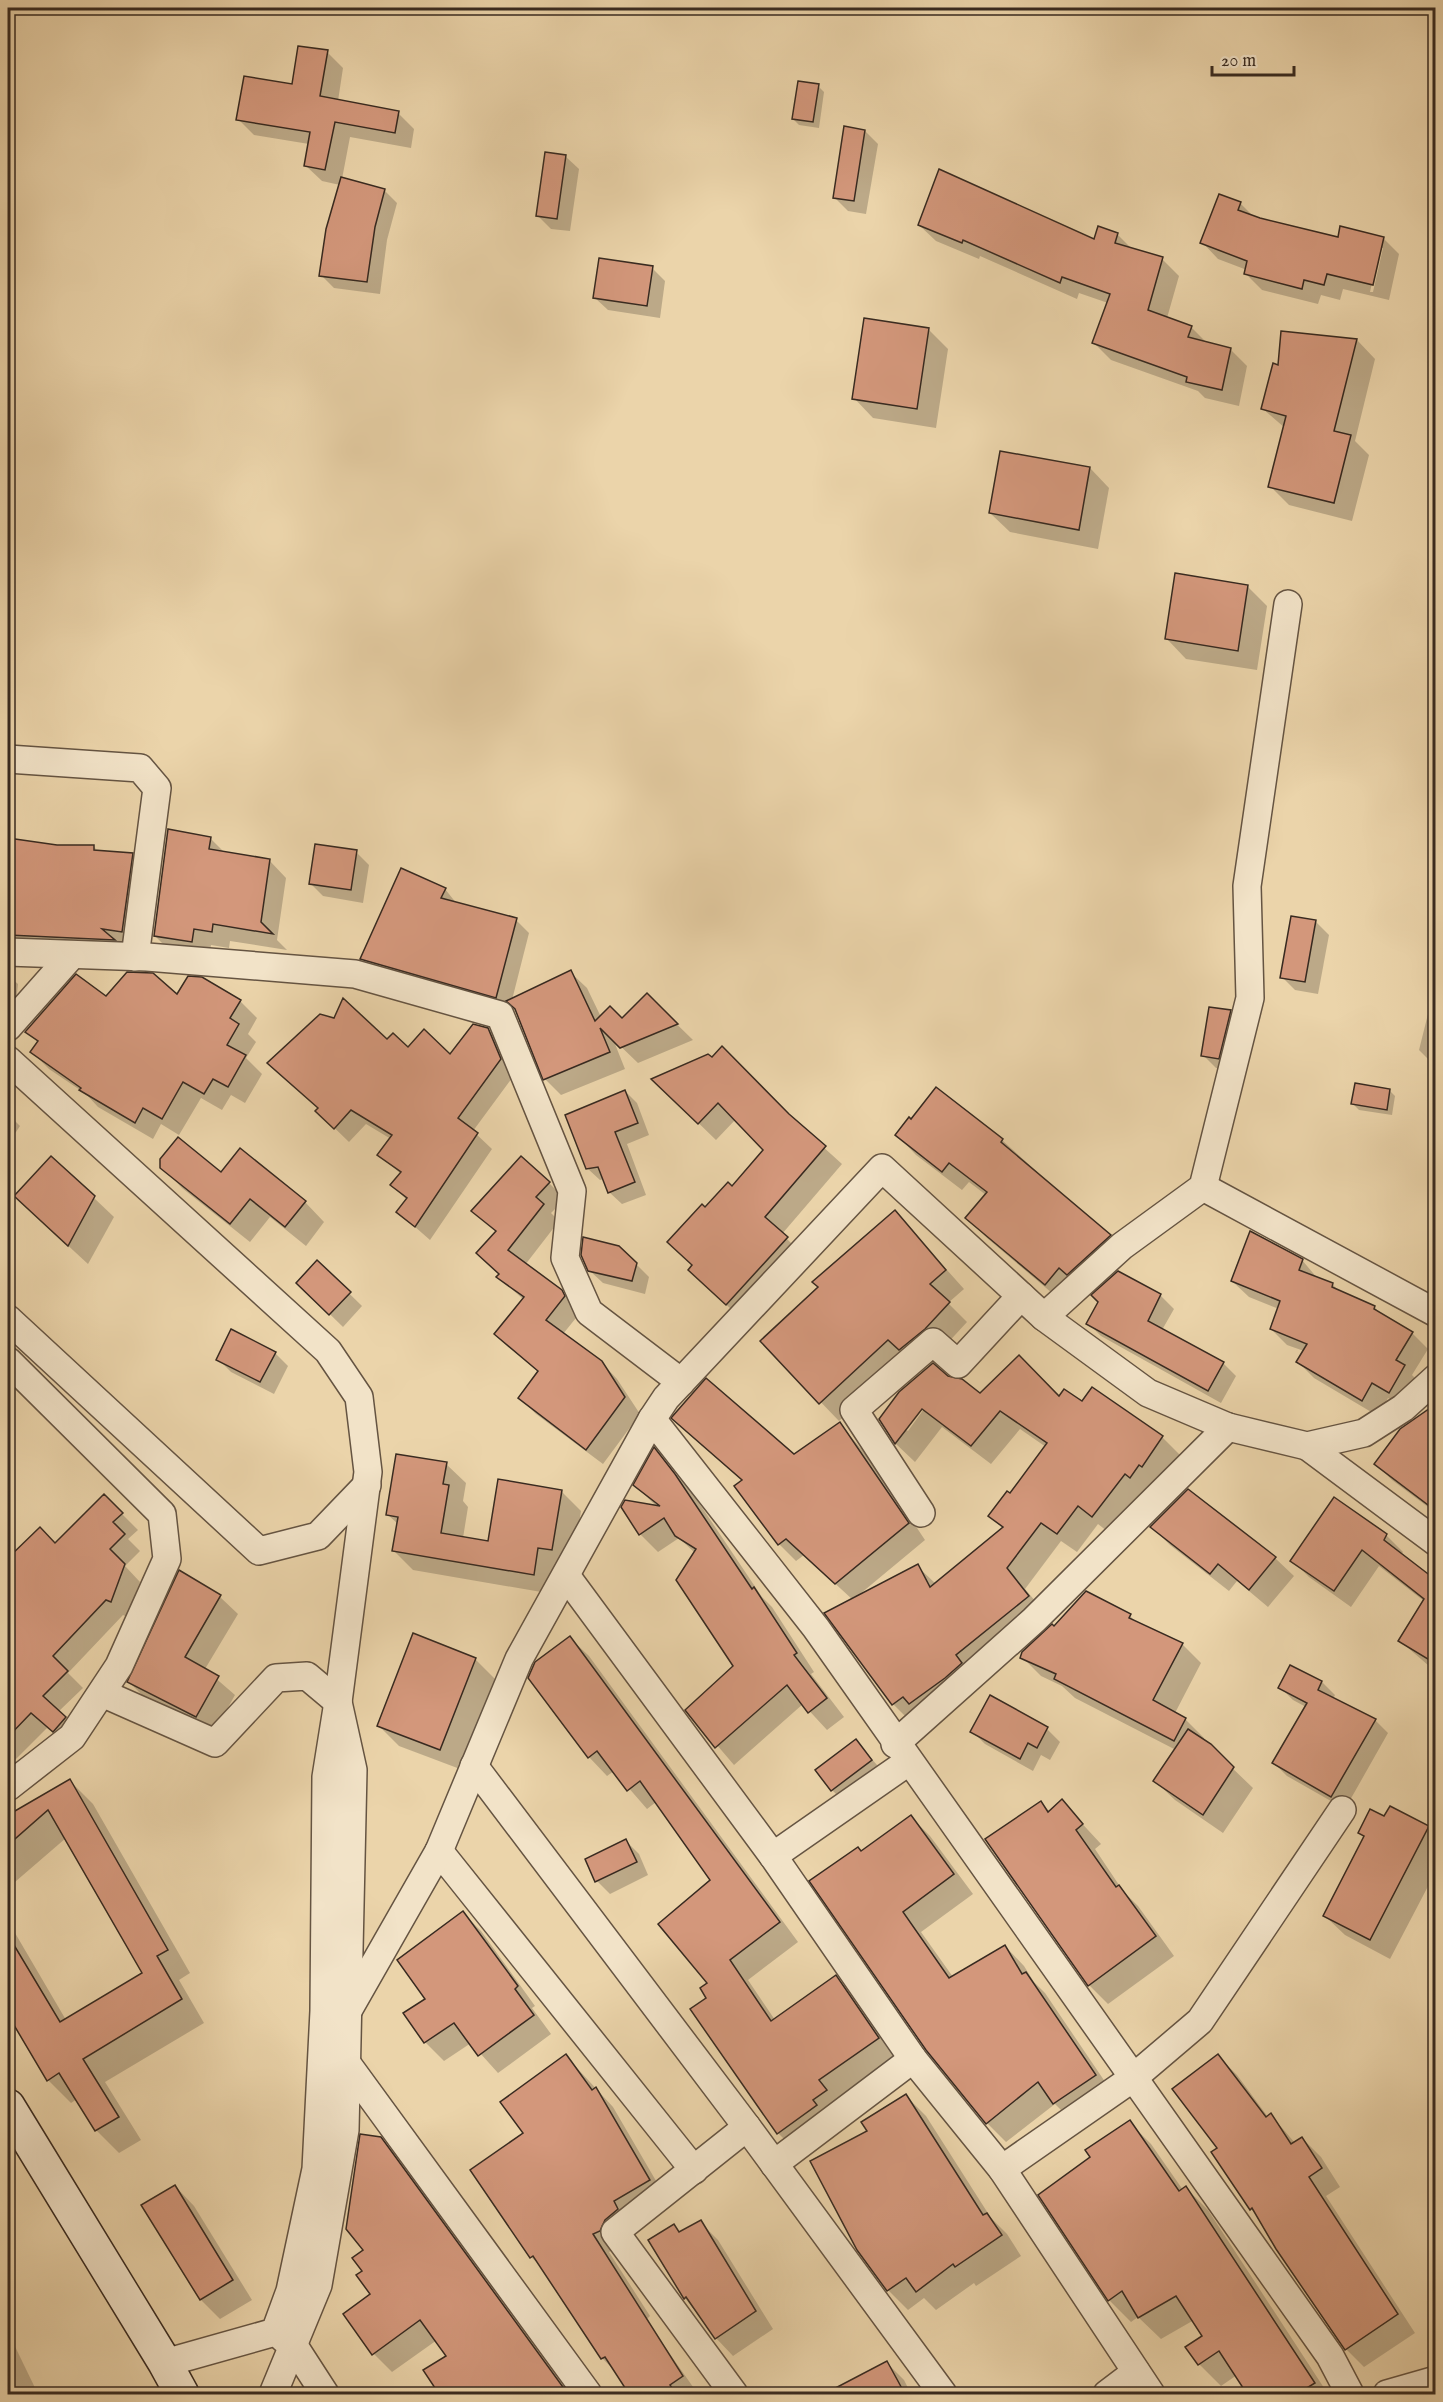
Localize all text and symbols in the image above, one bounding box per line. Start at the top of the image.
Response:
scale bar [1212,39,1294,77]
text: 20 m [1221,50,1256,73]

